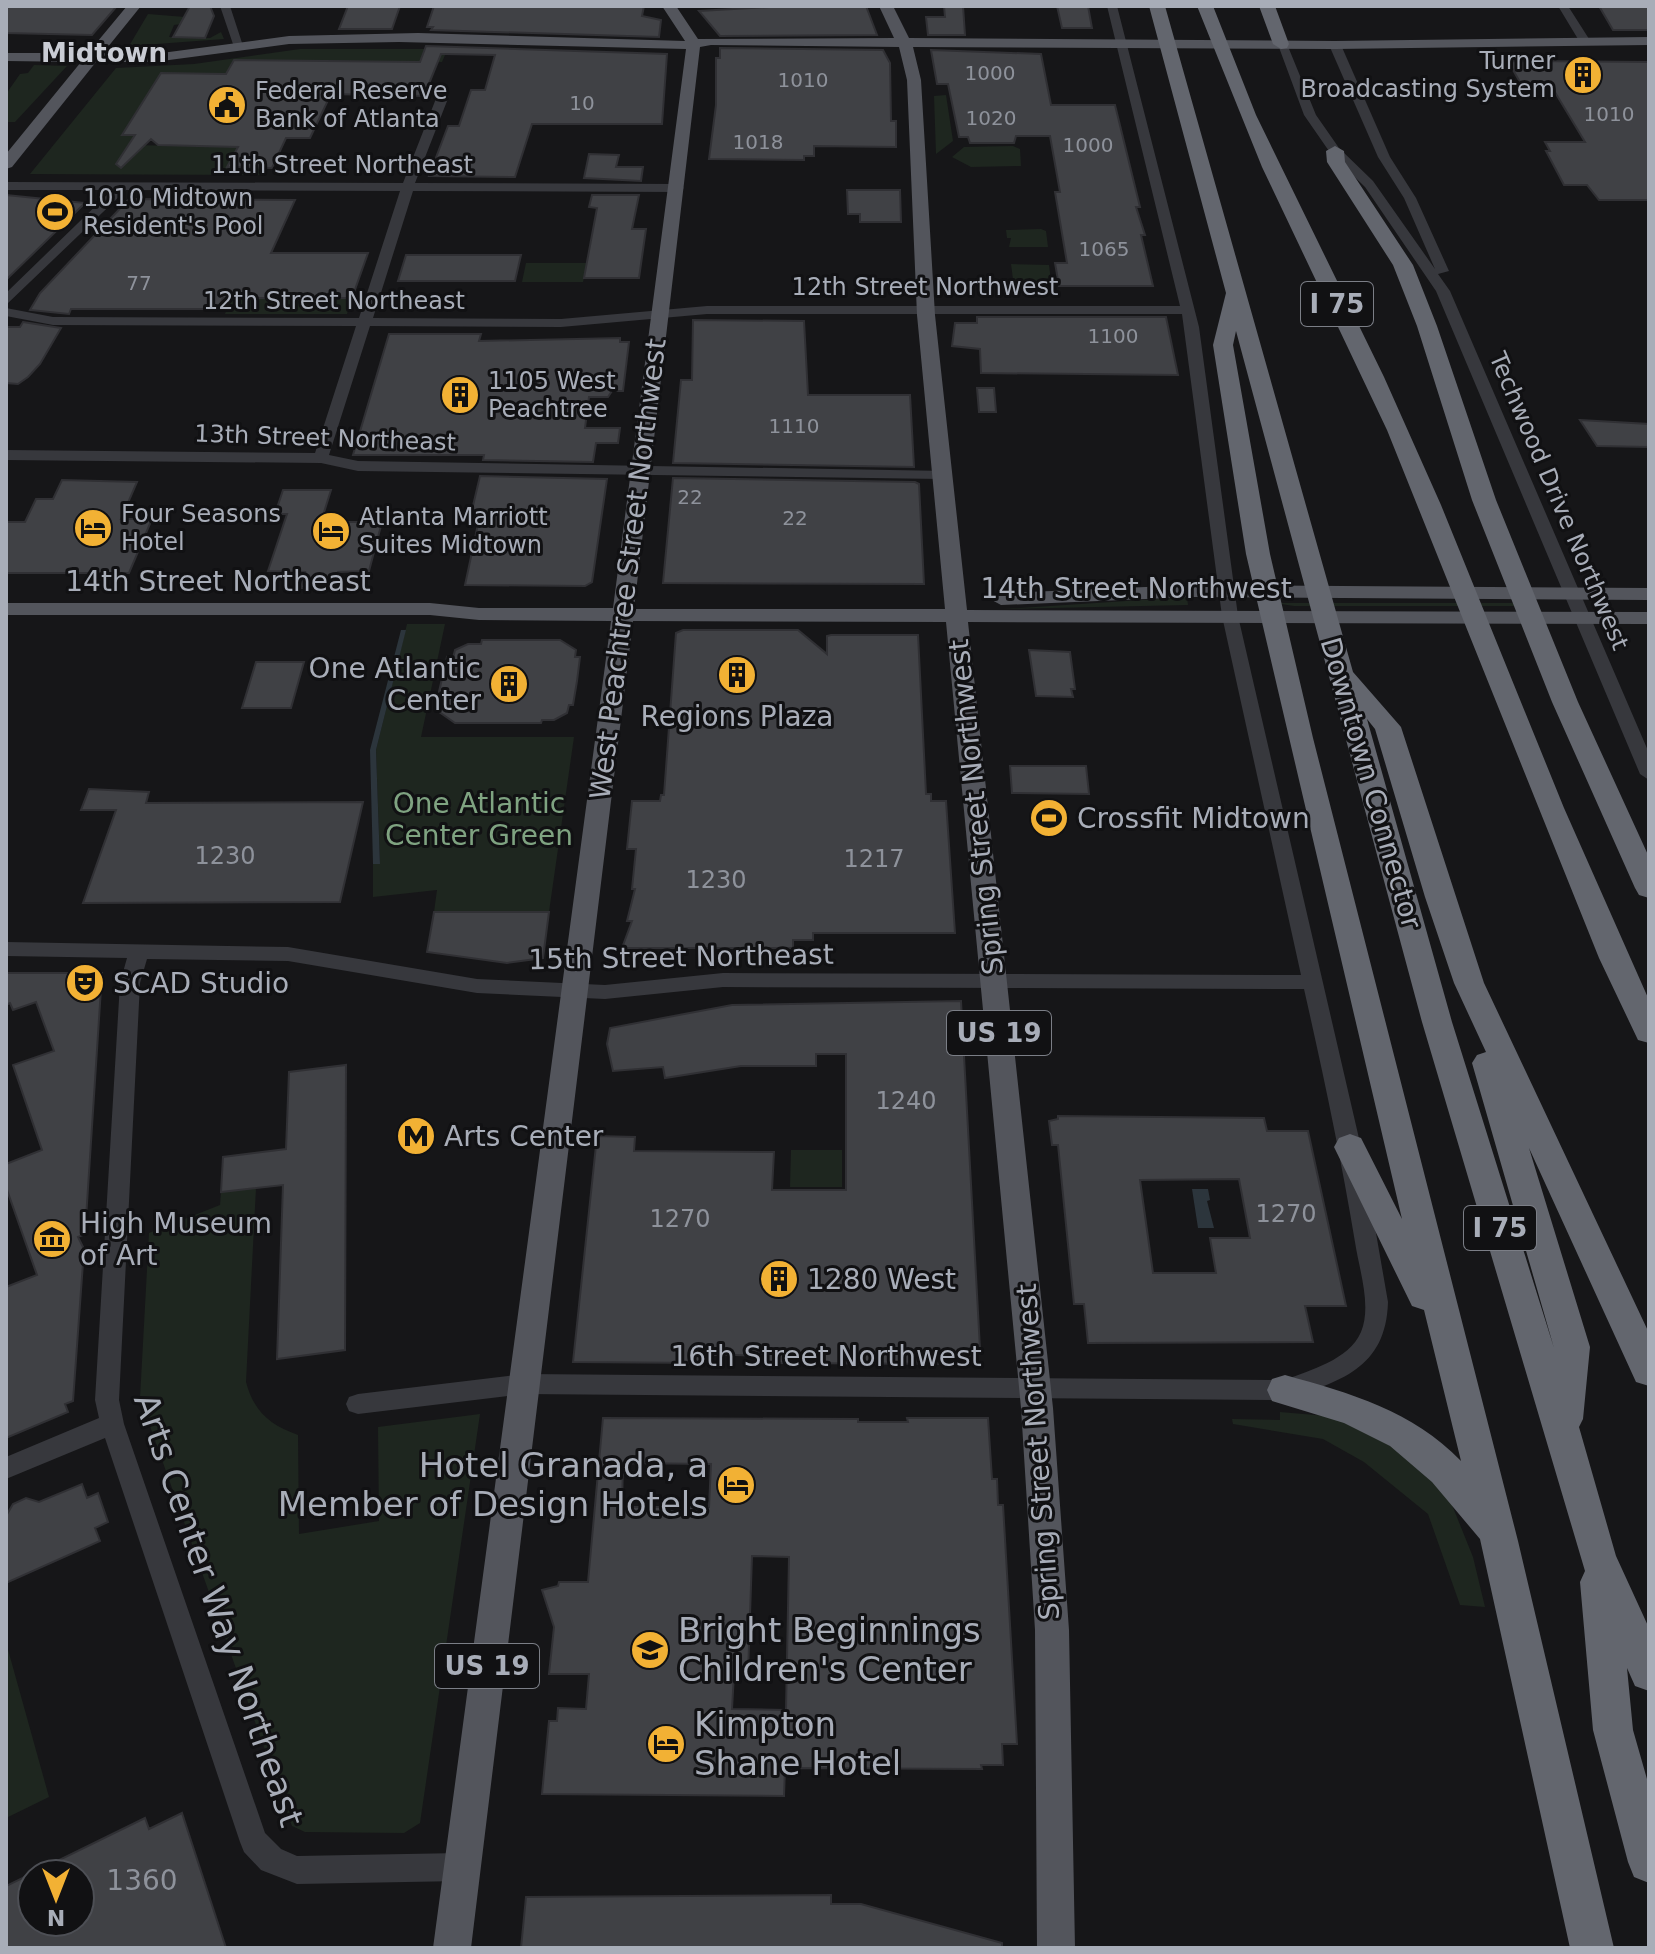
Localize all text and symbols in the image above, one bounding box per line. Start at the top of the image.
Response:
district label: Midtown [41,38,167,68]
place label: Turner Broadcasting System [1301,47,1555,103]
building icon: Turner Broadcasting System [1562,54,1604,96]
house number: 1000 [965,61,1015,85]
house number: 1010 [778,68,828,92]
place label: Federal Reserve Bank of Atlanta [255,77,448,133]
public building icon: Federal Reserve Bank of Atlanta [206,84,248,126]
house number: 10 [569,91,595,115]
house number: 1010 [1584,102,1634,126]
house number: 1020 [966,106,1016,130]
house number: 1018 [733,130,783,154]
house number: 1000 [1063,133,1113,157]
street label: 11th Street Northeast [211,151,473,179]
place label: 1010 Midtown Resident's Pool [83,184,264,240]
sports icon: 1010 Midtown Resident's Pool [34,191,76,233]
house number: 1065 [1079,237,1129,261]
house number: 77 [126,271,152,295]
street label: 12th Street Northwest [792,273,1058,301]
road number: I 75 [1301,282,1373,326]
street label: 12th Street Northeast [203,287,465,315]
house number: 1100 [1088,324,1138,348]
street label: West Peachtree Street Northwest [583,337,673,801]
street label: Techwood Drive Northwest [1483,347,1635,654]
place label: 1105 West Peachtree [488,367,616,423]
building icon: 1105 West Peachtree [439,374,481,416]
house number: 1110 [769,414,819,438]
street label: 13th Street Northeast [194,419,456,457]
house number: 22 [677,485,703,509]
place label: Four Seasons Hotel [121,500,281,556]
place label: Atlanta Marriott Suites Midtown [359,503,548,559]
house number: 22 [782,506,808,530]
hotel icon: Four Seasons Hotel [72,507,114,549]
hotel icon: Atlanta Marriott Suites Midtown [310,510,352,552]
street label: 14th Street Northeast [65,565,371,598]
street label: 14th Street Northwest [980,572,1292,605]
street label: Downtown Connector [1314,634,1429,933]
street label: Spring Street Northwest [942,638,1010,976]
place label: One Atlantic Center [309,652,481,717]
building icon: Regions Plaza [716,654,758,696]
building icon: One Atlantic Center [488,663,530,705]
place label: Regions Plaza [640,700,834,733]
park label: One Atlantic Center Green [385,787,573,852]
sports icon: Crossfit Midtown [1028,797,1070,839]
place label: Crossfit Midtown [1077,802,1310,835]
house number: 1230 [194,842,256,870]
house number: 1217 [843,845,905,873]
house number: 1230 [685,866,747,894]
street label: 15th Street Northeast [528,938,834,976]
theatre icon: SCAD Studio [64,962,106,1004]
place label: SCAD Studio [113,967,289,1000]
road number: US 19 [947,1011,1051,1055]
house number: 1240 [875,1087,937,1115]
metro station icon: Arts Center [395,1115,437,1157]
place label: Arts Center [444,1120,604,1153]
house number: 1270 [1255,1200,1317,1228]
house number: 1270 [649,1205,711,1233]
road number: I 75 [1464,1206,1536,1250]
place label: High Museum of Art [80,1207,272,1272]
museum icon: High Museum of Art [31,1218,73,1260]
building icon: 1280 West [758,1258,800,1300]
place label: 1280 West [807,1263,956,1296]
street label: Spring Street Northwest [1010,1283,1066,1621]
street label: 16th Street Northwest [670,1340,982,1373]
street label: Arts Center Way Northeast [126,1388,312,1832]
place label: Hotel Granada, a Member of Design Hotels [278,1445,708,1524]
hotel icon: Hotel Granada, a Member of Design Hotels [715,1464,757,1506]
place label: Bright Beginnings Children's Center [678,1610,981,1689]
school or university icon: Bright Beginnings Children's Center [629,1629,671,1671]
road number: US 19 [435,1644,539,1688]
place label: Kimpton Shane Hotel [694,1704,901,1783]
hotel icon: Kimpton Shane Hotel [645,1723,687,1765]
north arrow [16,1858,96,1938]
house number: 1360 [106,1864,178,1897]
text: N [47,1905,65,1930]

